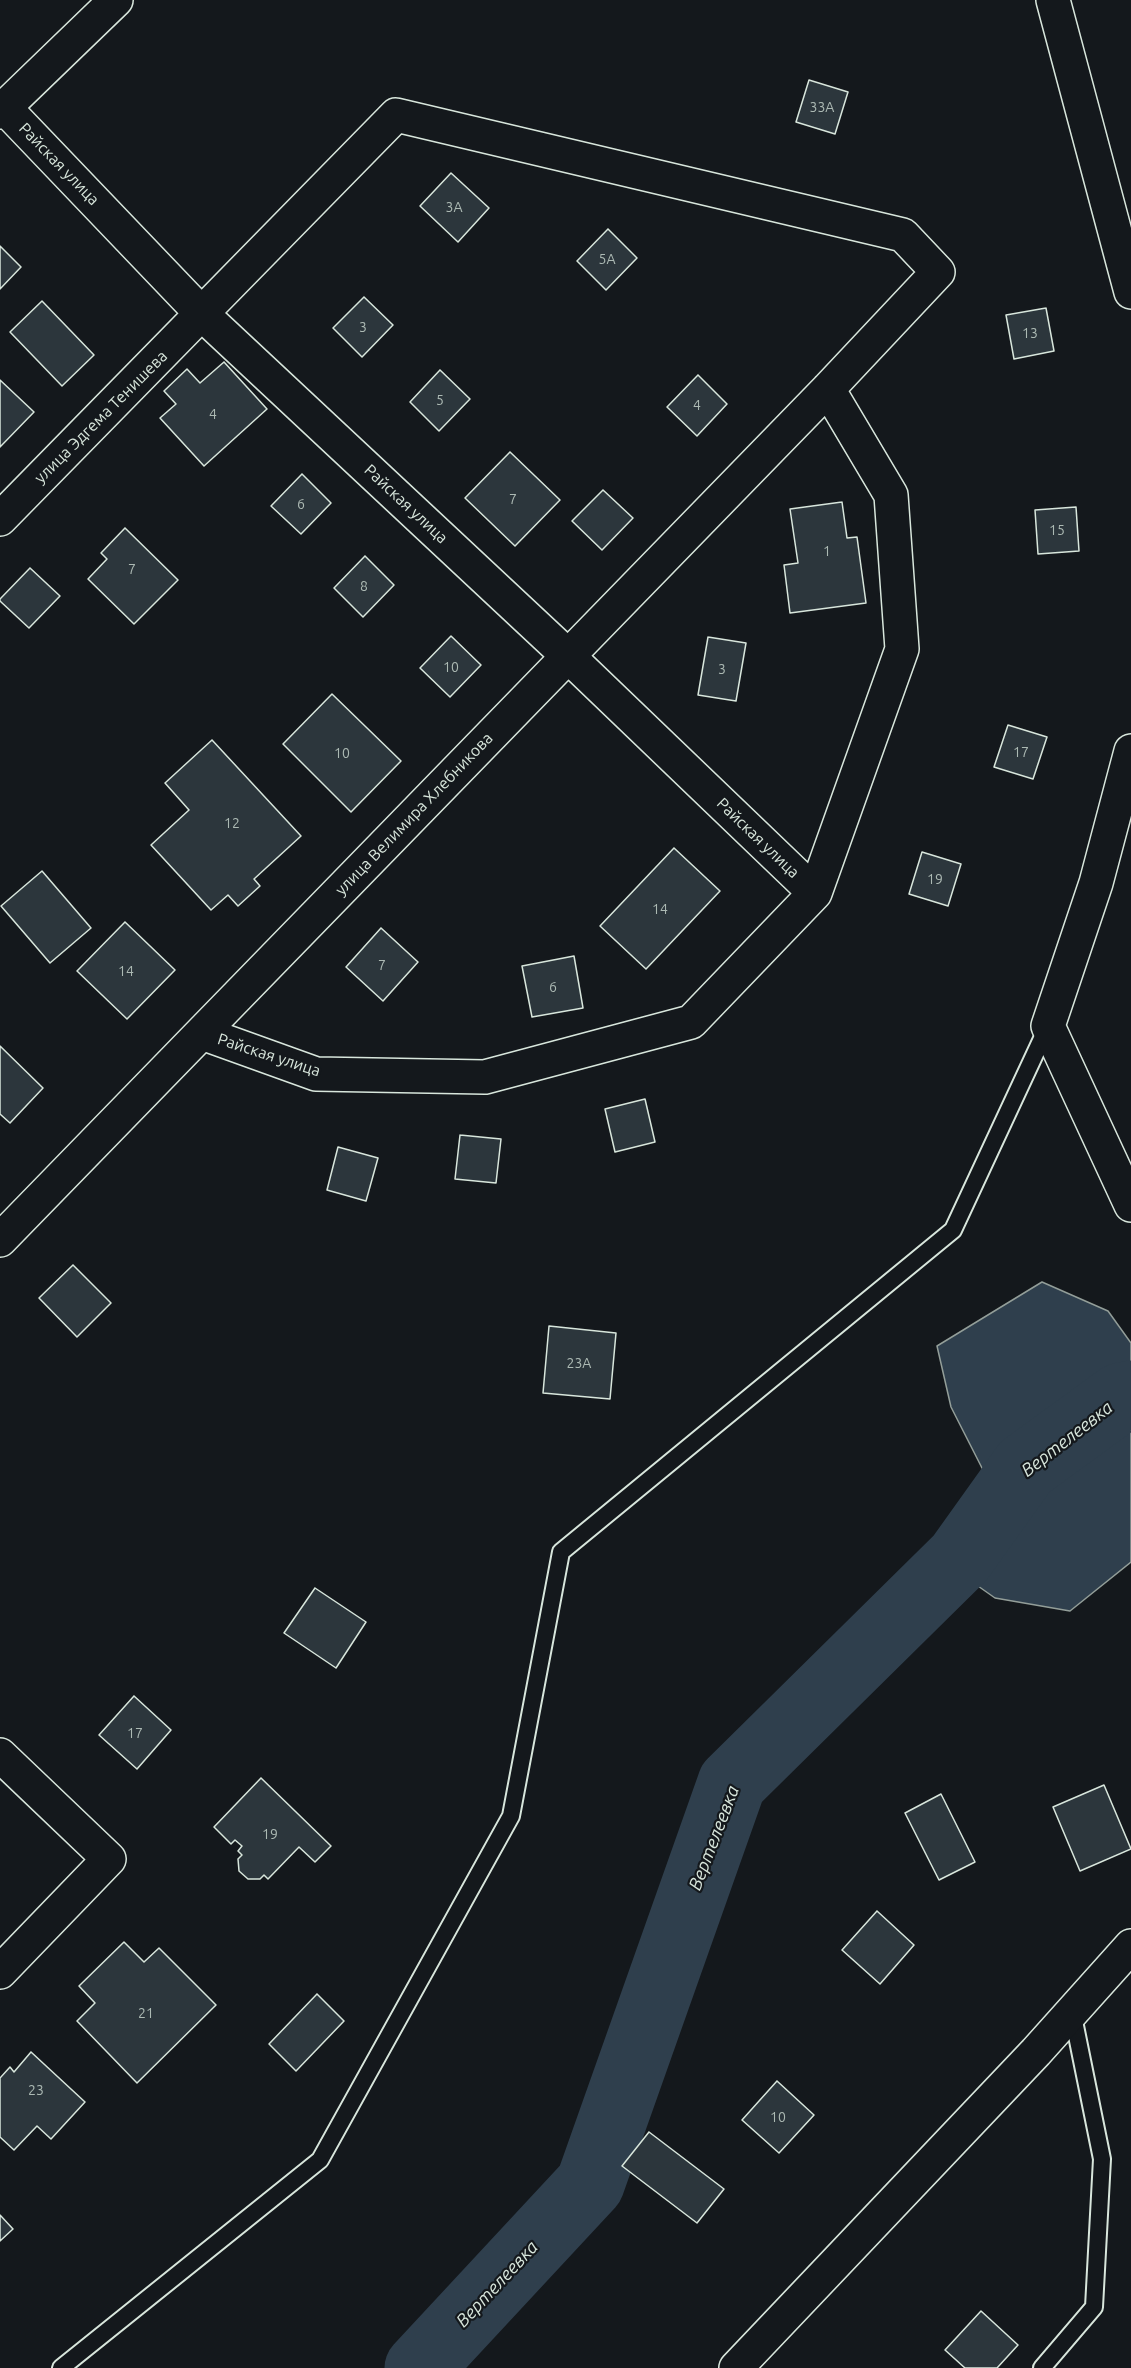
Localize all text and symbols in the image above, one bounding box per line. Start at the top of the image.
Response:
house number: 33А [810,99,834,115]
street label: Райская улица [15,119,103,209]
house number: 3А [446,199,462,215]
house number: 5А [599,251,615,267]
house number: 3 [359,319,367,335]
house number: 13 [1022,325,1038,341]
street label: улица Эдгема Тенишева [31,347,171,487]
house number: 5 [436,392,444,408]
house number: 4 [693,397,701,413]
house number: 4 [209,406,217,422]
street label: Райская улица [360,460,452,548]
house number: 7 [509,491,517,507]
house number: 6 [297,496,305,512]
house number: 15 [1049,522,1065,538]
house number: 1 [823,543,831,559]
house number: 7 [128,561,136,577]
house number: 8 [360,578,368,594]
house number: 10 [443,659,459,675]
house number: 3 [718,661,726,677]
street label: улица Велимира Хлебникова [331,729,497,899]
house number: 17 [1013,744,1029,760]
house number: 10 [334,745,350,761]
street label: Райская улица [713,794,803,882]
house number: 12 [224,815,240,831]
house number: 19 [927,871,943,887]
house number: 14 [652,901,668,917]
house number: 7 [378,957,386,973]
house number: 14 [118,963,134,979]
house number: 6 [549,979,557,995]
street label: Райская улица [215,1029,323,1081]
house number: 23А [567,1355,591,1371]
water label: Вертелеевка [1017,1397,1117,1481]
house number: 17 [127,1725,143,1741]
water label: Вертелеевка [684,1783,744,1893]
house number: 19 [262,1826,278,1842]
house number: 21 [138,2005,154,2021]
house number: 23 [28,2082,44,2098]
house number: 10 [770,2109,786,2125]
water label: Вертелеевка [452,2236,542,2332]

